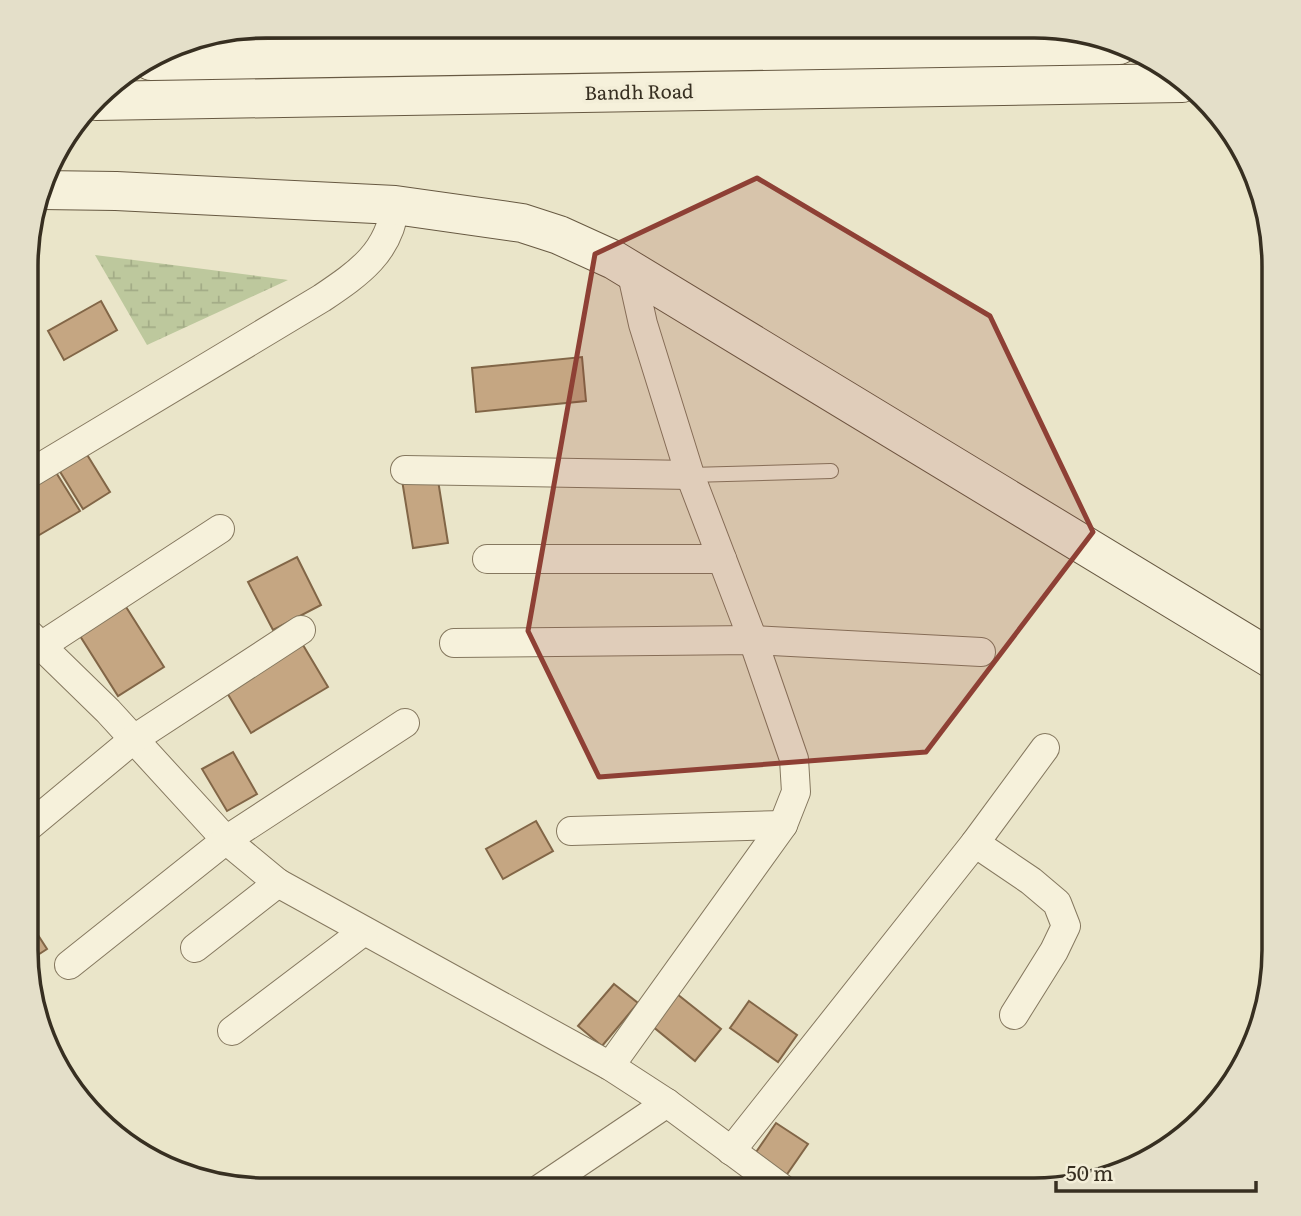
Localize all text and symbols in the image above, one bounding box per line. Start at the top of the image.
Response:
street label: Bandh Road [584,76,694,106]
scale bar [1056,1150,1256,1194]
text: 50 m [1066,1156,1113,1187]

